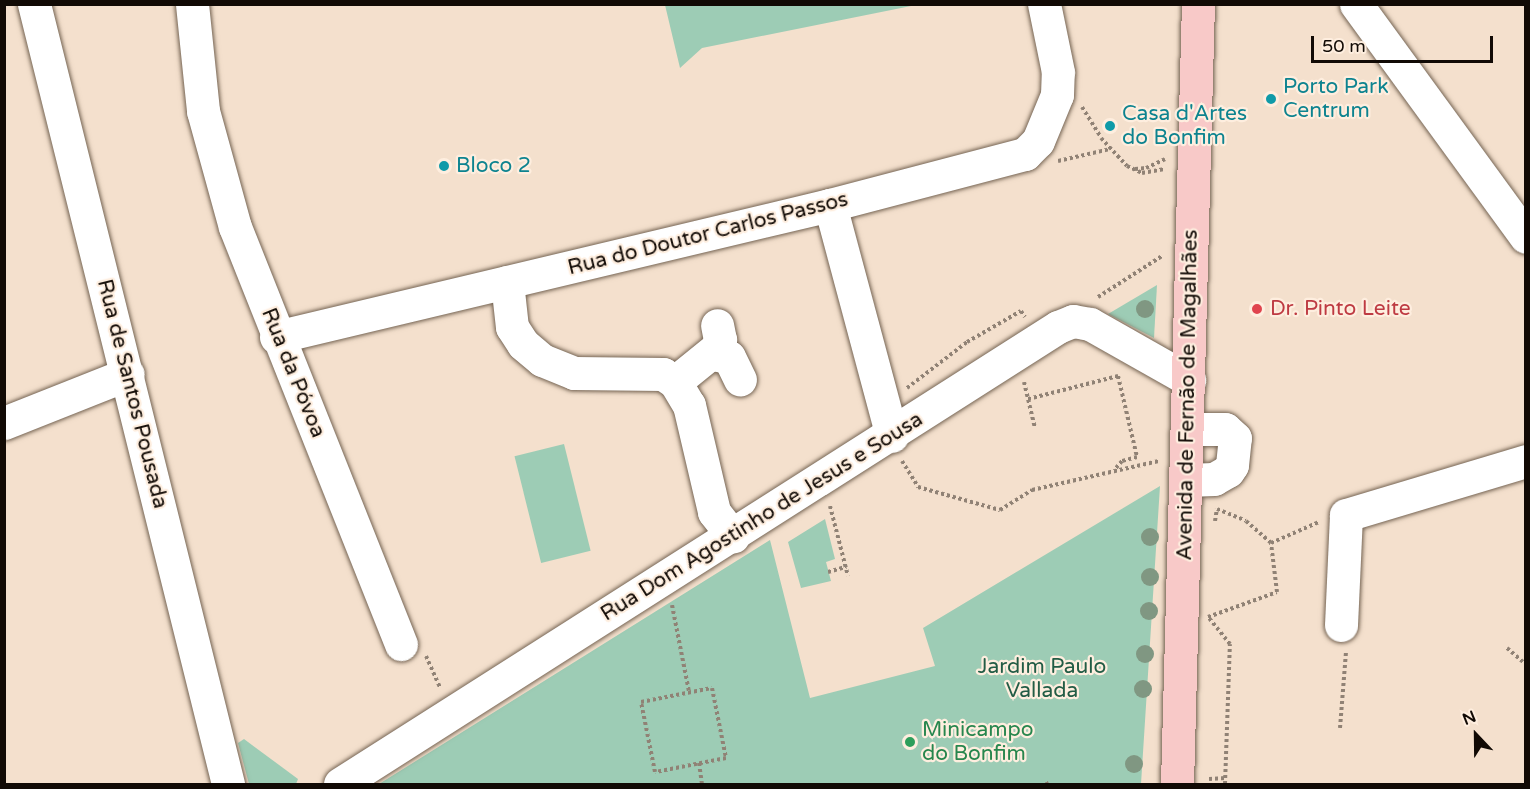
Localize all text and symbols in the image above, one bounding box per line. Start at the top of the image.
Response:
scale bar [1314,24,1496,62]
text: 50 m [1322,35,1366,57]
place label: Porto Park Centrum [1283,74,1389,124]
marker: Porto Park Centrum [1264,92,1278,106]
place label: Casa d'Artes do Bonfim [1122,101,1247,151]
marker: Casa d'Artes do Bonfim [1103,119,1117,133]
place label: Bloco 2 [456,153,531,179]
marker: Bloco 2 [437,159,451,173]
street label: Rua do Doutor Carlos Passos [565,187,851,281]
street label: Avenida de Fernão de Magalhães [1173,229,1203,561]
street label: Rua de Santos Pousada [91,277,173,511]
place label: Dr. Pinto Leite [1270,296,1411,322]
marker: Dr. Pinto Leite [1248,300,1266,318]
street label: Rua da Póvoa [256,305,330,441]
street label: Rua Dom Agostinho de Jesus e Sousa [596,407,928,627]
park label: Jardim Paulo Vallada [978,654,1106,704]
north arrow [1446,705,1506,765]
text: N [1460,707,1479,730]
place label: Minicampo do Bonfim [922,717,1034,767]
marker: Minicampo do Bonfim [903,735,917,749]

